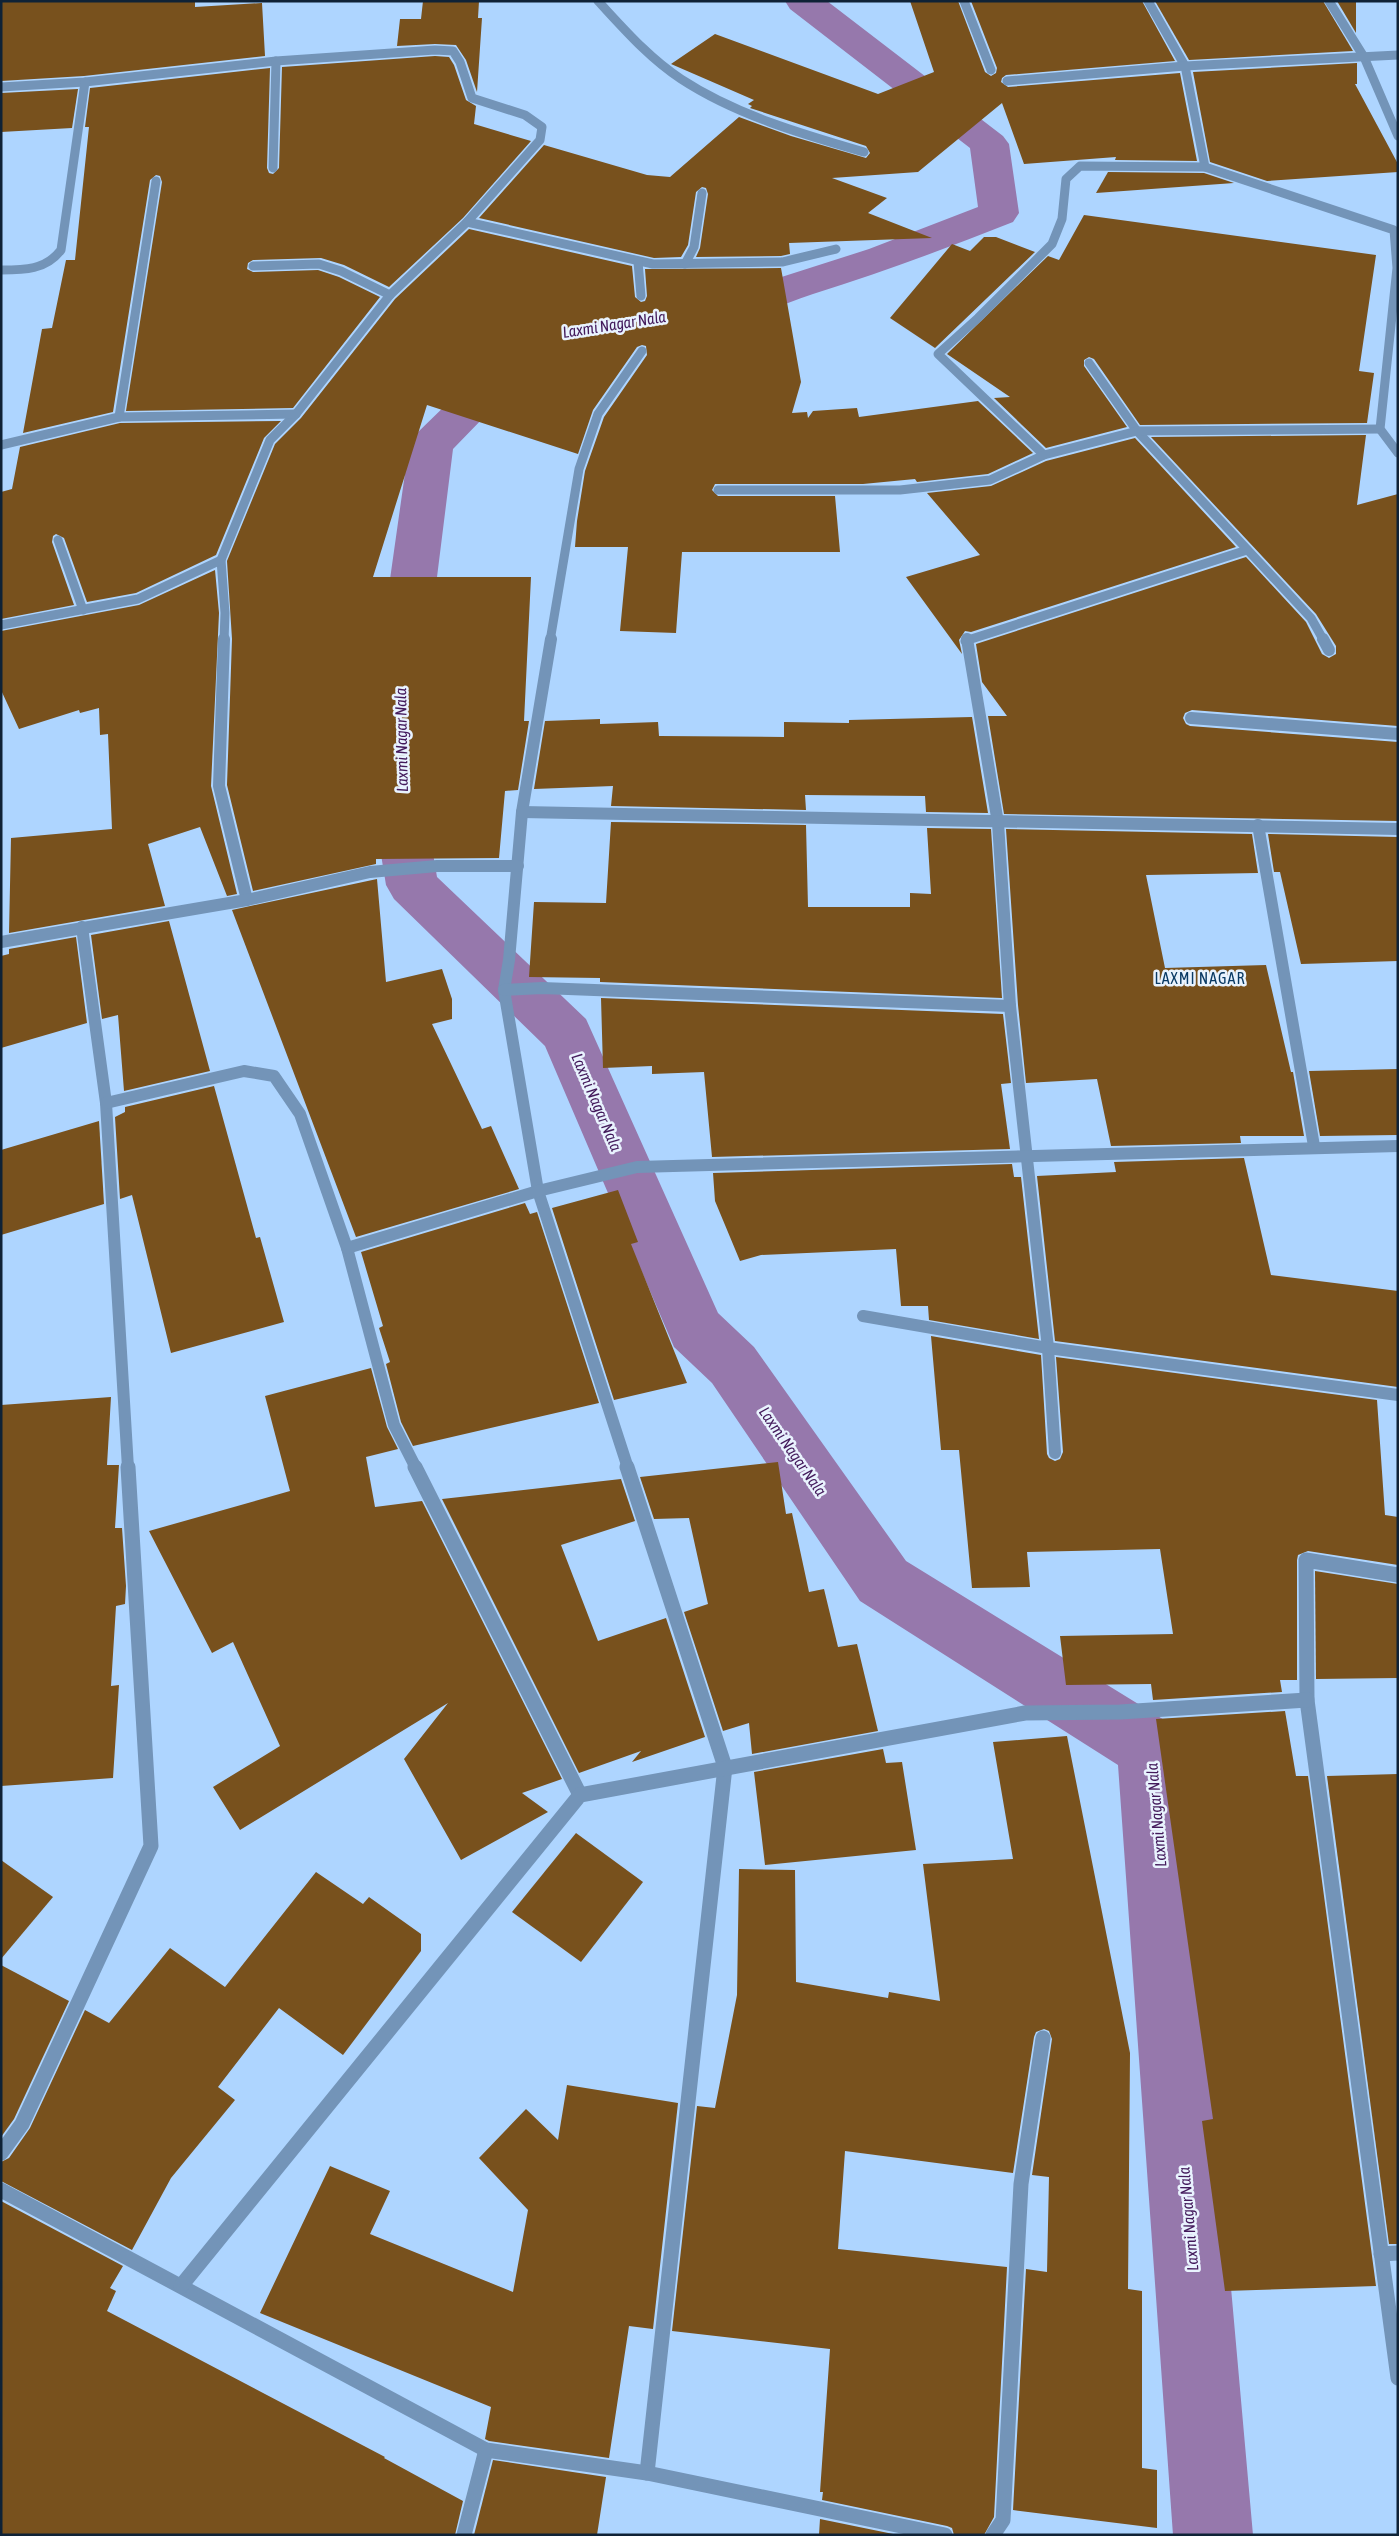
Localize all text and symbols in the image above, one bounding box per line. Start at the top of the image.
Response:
water label: Laxmi Nagar Nala [561,307,668,342]
water label: Laxmi Nagar Nala [391,687,412,792]
district label: LAXMI NAGAR [1155,969,1245,987]
water label: Laxmi Nagar Nala [567,1050,626,1154]
water label: Laxmi Nagar Nala [755,1403,831,1500]
water label: Laxmi Nagar Nala [1142,1762,1171,1868]
water label: Laxmi Nagar Nala [1174,2166,1203,2272]

